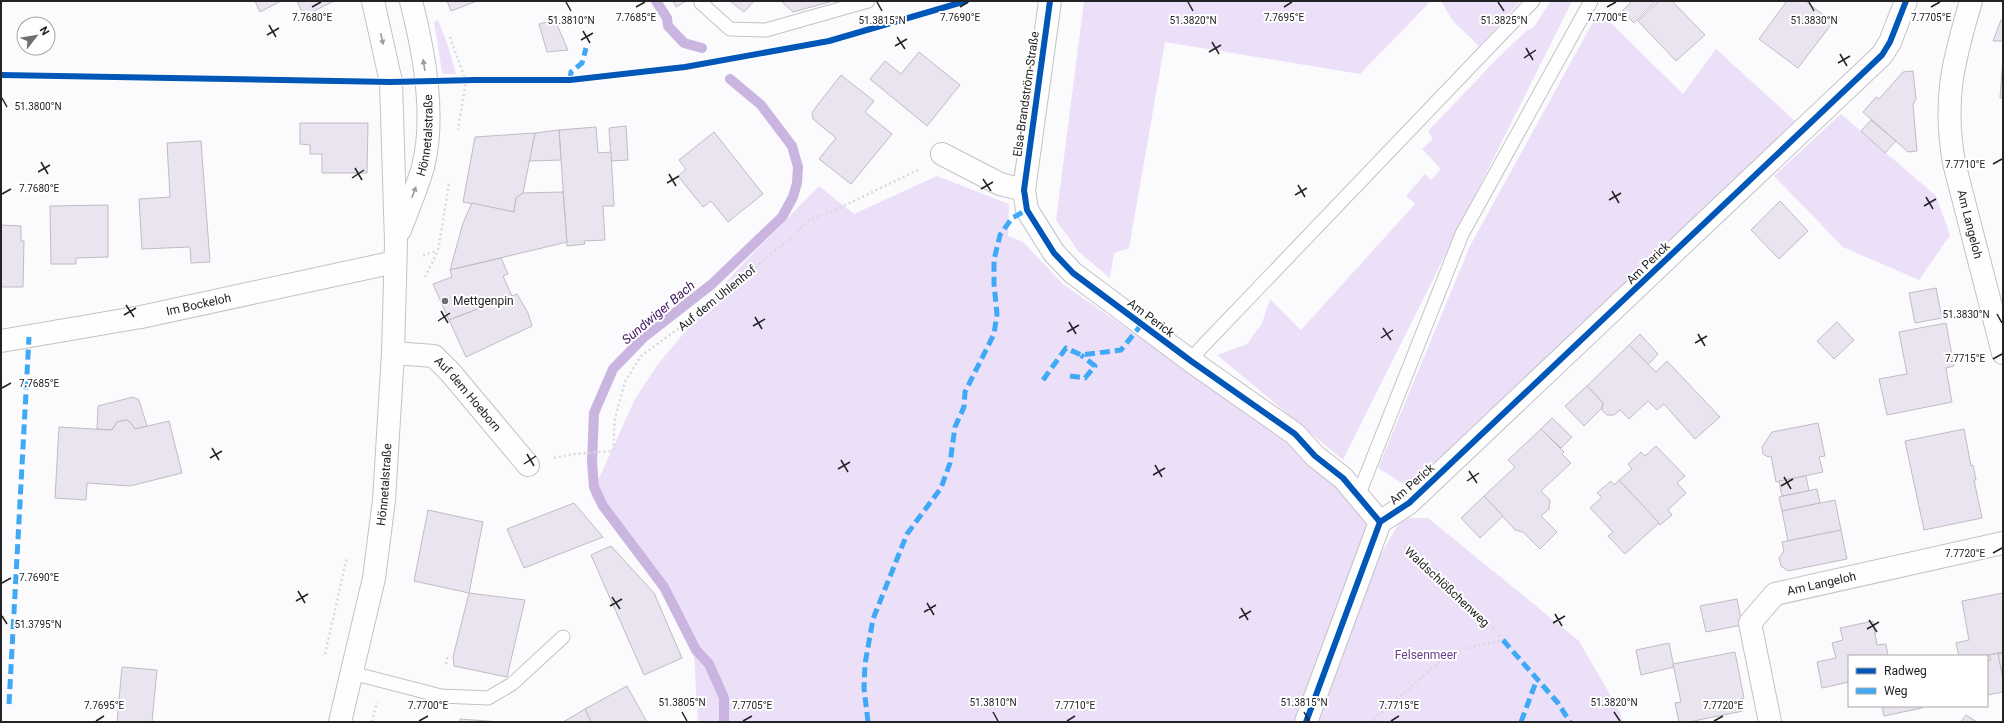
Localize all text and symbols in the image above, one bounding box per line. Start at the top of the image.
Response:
text: 7.7680°E [292,12,332,23]
text: 7.7685°E [616,12,656,23]
text: 7.7690°E [940,12,980,23]
text: 7.7695°E [1264,12,1304,23]
text: 7.7700°E [1587,12,1627,23]
text: 7.7705°E [1911,12,1951,23]
text: 51.3810°N [547,15,595,26]
text: 51.3815°N [858,15,906,26]
text: 51.3820°N [1169,15,1217,26]
text: 51.3825°N [1480,15,1528,26]
text: 51.3830°N [1790,15,1838,26]
north arrow [16,16,56,56]
text: N [37,24,52,38]
street label: Elsa-Brandström-Straße [1010,30,1042,158]
one-way arrow [379,33,385,45]
one-way arrow [421,58,427,71]
street label: Hönnetalstraße [414,94,436,178]
text: 51.3800°N [14,101,62,112]
text: 7.7710°E [1945,159,1985,170]
text: 7.7680°E [19,183,59,194]
one-way arrow [411,186,417,198]
street label: Am Langeloh [1954,188,1985,260]
street label: Am Perick [1624,238,1673,287]
street label: Auf dem Uhlenhof [675,262,759,334]
water label: Sundwiger Bach [619,278,698,347]
street label: Im Bockeloh [165,291,232,318]
place label: Mettgenpin [453,294,514,308]
marker: Mettgenpin [440,296,450,306]
street label: Am Perick [1125,296,1178,341]
text: 51.3830°N [1942,309,1990,320]
text: 7.7715°E [1945,353,1985,364]
street label: Auf dem Hoeborn [432,354,504,434]
text: 7.7685°E [19,378,59,389]
street label: Hönnetalstraße [374,443,394,527]
street label: Am Perick [1387,460,1438,507]
street label: Waldschlößchenweg [1402,544,1492,630]
text: 7.7720°E [1945,548,1985,559]
street label: Am Langeloh [1786,569,1857,598]
text: 7.7690°E [19,572,59,583]
text: 51.3795°N [14,619,62,630]
park label: Felsenmeer [1395,648,1457,662]
legend [1848,655,1988,707]
text: Radweg [1884,664,1927,678]
text: Weg [1884,684,1908,698]
text: 51.3805°N [658,697,706,708]
text: 51.3810°N [969,697,1017,708]
text: 51.3815°N [1280,697,1328,708]
text: 51.3820°N [1590,697,1638,708]
text: 7.7695°E [84,700,124,711]
text: 7.7700°E [408,700,448,711]
text: 7.7705°E [732,700,772,711]
text: 7.7710°E [1055,700,1095,711]
text: 7.7715°E [1379,700,1419,711]
text: 7.7720°E [1703,700,1743,711]

